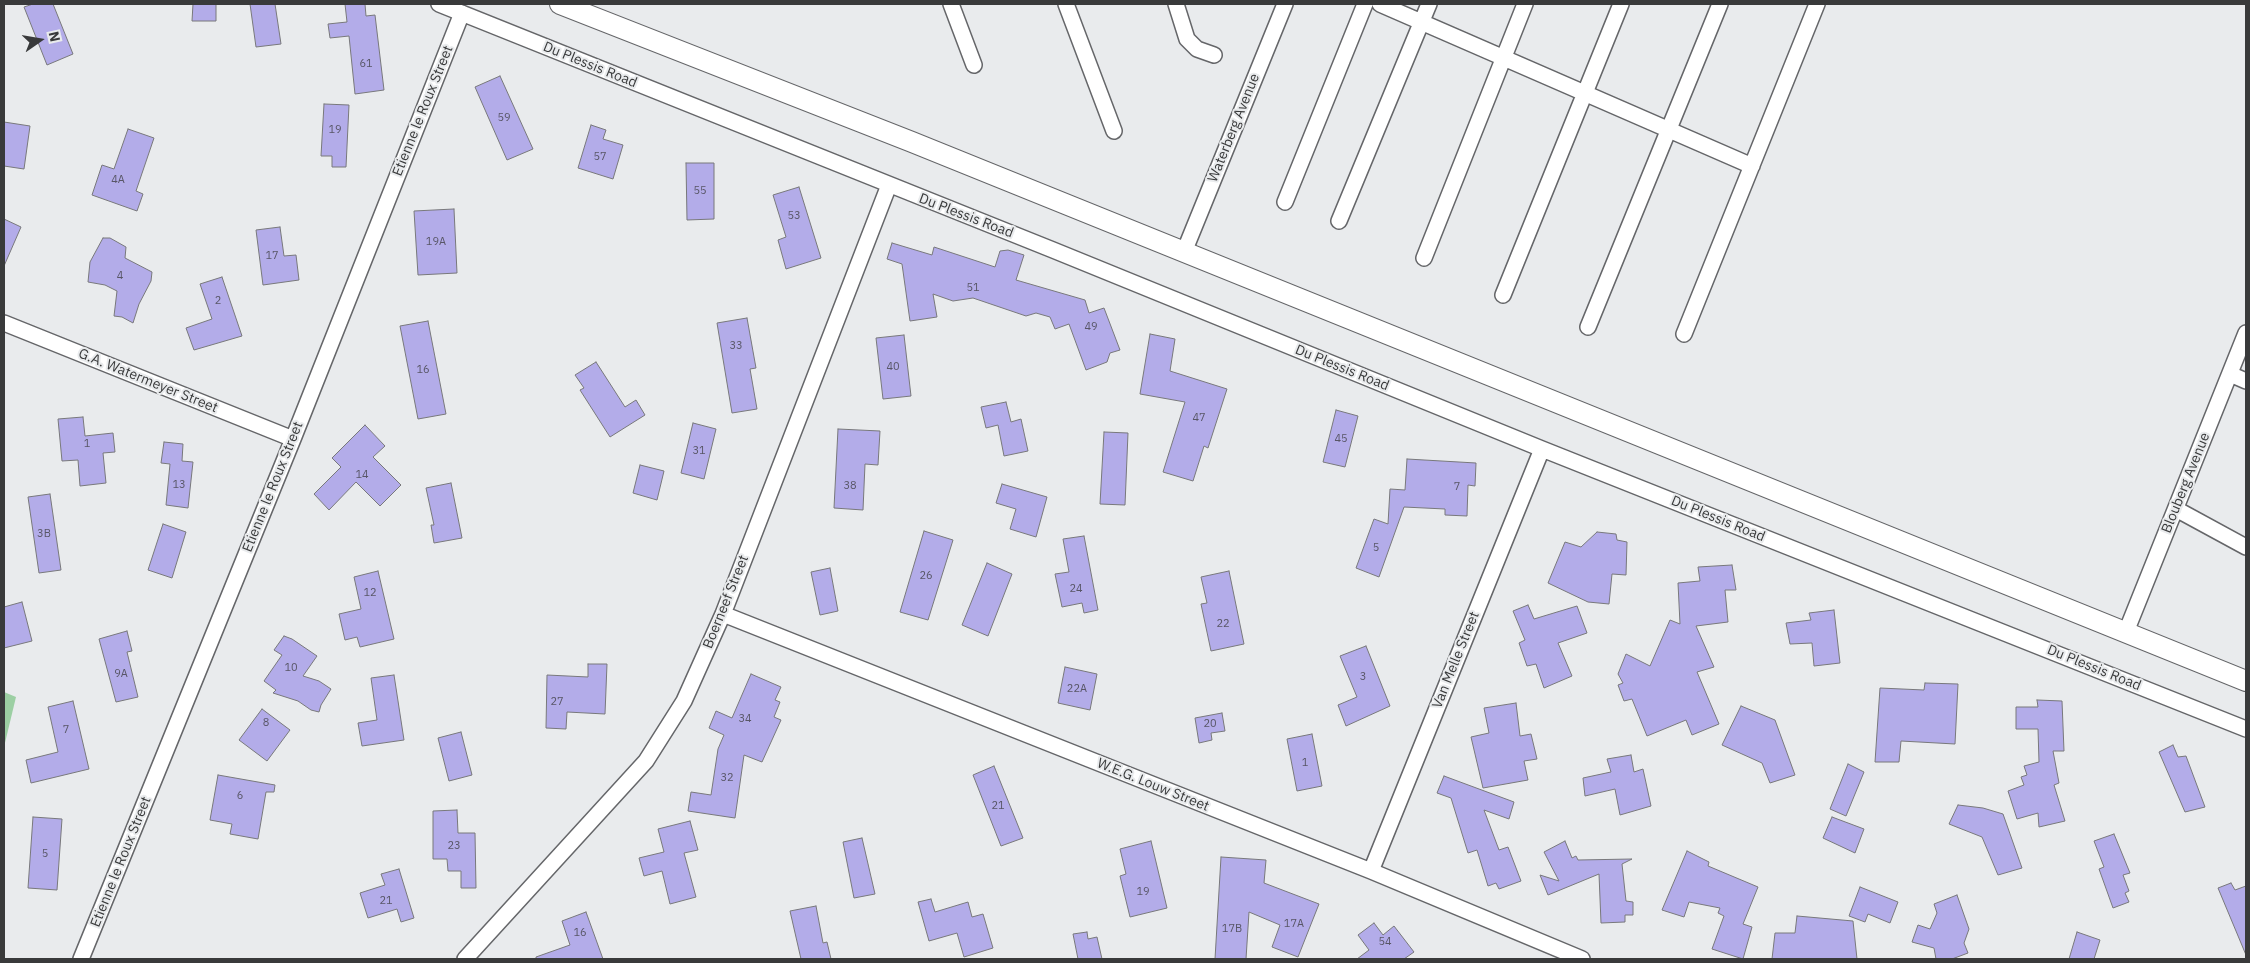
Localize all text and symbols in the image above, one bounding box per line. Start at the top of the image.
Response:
north arrow [15,15,65,65]
text: N [45,30,65,44]
street label: Du Plessis Road [540,38,640,92]
street label: Etienne le Roux Street [389,43,457,179]
house number: 61 [359,57,373,71]
street label: Waterberg Avenue [1205,71,1263,185]
house number: 59 [497,111,511,125]
house number: 19 [328,123,342,137]
house number: 57 [593,150,607,164]
house number: 4A [111,173,125,187]
house number: 55 [693,184,707,198]
street label: Du Plessis Road [916,190,1016,242]
house number: 53 [787,209,801,223]
house number: 19A [426,235,446,249]
house number: 17 [265,249,279,263]
house number: 4 [117,269,123,283]
house number: 51 [966,281,980,295]
house number: 2 [215,294,221,308]
house number: 49 [1084,320,1098,334]
house number: 33 [729,339,743,353]
street label: Du Plessis Road [1292,341,1392,395]
street label: G.A. Watermeyer Street [76,345,220,417]
house number: 40 [886,360,900,374]
house number: 16 [416,363,430,377]
house number: 47 [1192,411,1206,425]
street label: Etienne le Roux Street [239,419,307,555]
street label: Blouberg Avenue [2158,430,2214,536]
house number: 45 [1334,432,1348,446]
house number: 1 [84,437,90,451]
house number: 31 [692,444,706,458]
house number: 14 [355,468,369,482]
house number: 13 [172,478,186,492]
house number: 38 [843,479,857,493]
house number: 7 [1454,480,1460,494]
street label: Du Plessis Road [1668,492,1768,546]
house number: 3B [37,527,51,541]
house number: 5 [1373,541,1379,555]
street label: Boerneef Street [700,553,752,651]
house number: 26 [919,569,933,583]
house number: 24 [1069,582,1083,596]
house number: 12 [363,586,377,600]
street label: Van Melle Street [1429,609,1483,711]
house number: 22 [1216,617,1230,631]
street label: Du Plessis Road [2044,641,2144,695]
house number: 10 [284,661,298,675]
house number: 9A [114,667,128,681]
house number: 3 [1360,670,1366,684]
house number: 22A [1067,682,1087,696]
house number: 27 [550,695,564,709]
house number: 34 [738,712,752,726]
house number: 8 [263,716,269,730]
house number: 20 [1203,717,1217,731]
house number: 7 [63,723,69,737]
street label: W.E.G. Louw Street [1095,755,1211,815]
house number: 1 [1302,756,1308,770]
house number: 32 [720,771,734,785]
house number: 6 [237,789,243,803]
street label: Etienne le Roux Street [87,794,155,930]
house number: 21 [991,799,1005,813]
house number: 23 [447,839,461,853]
house number: 5 [42,847,48,861]
house number: 19 [1136,885,1150,899]
house number: 21 [379,894,393,908]
house number: 17A [1284,917,1304,931]
house number: 17B [1222,922,1242,936]
house number: 16 [573,926,587,940]
house number: 54 [1378,935,1392,949]

